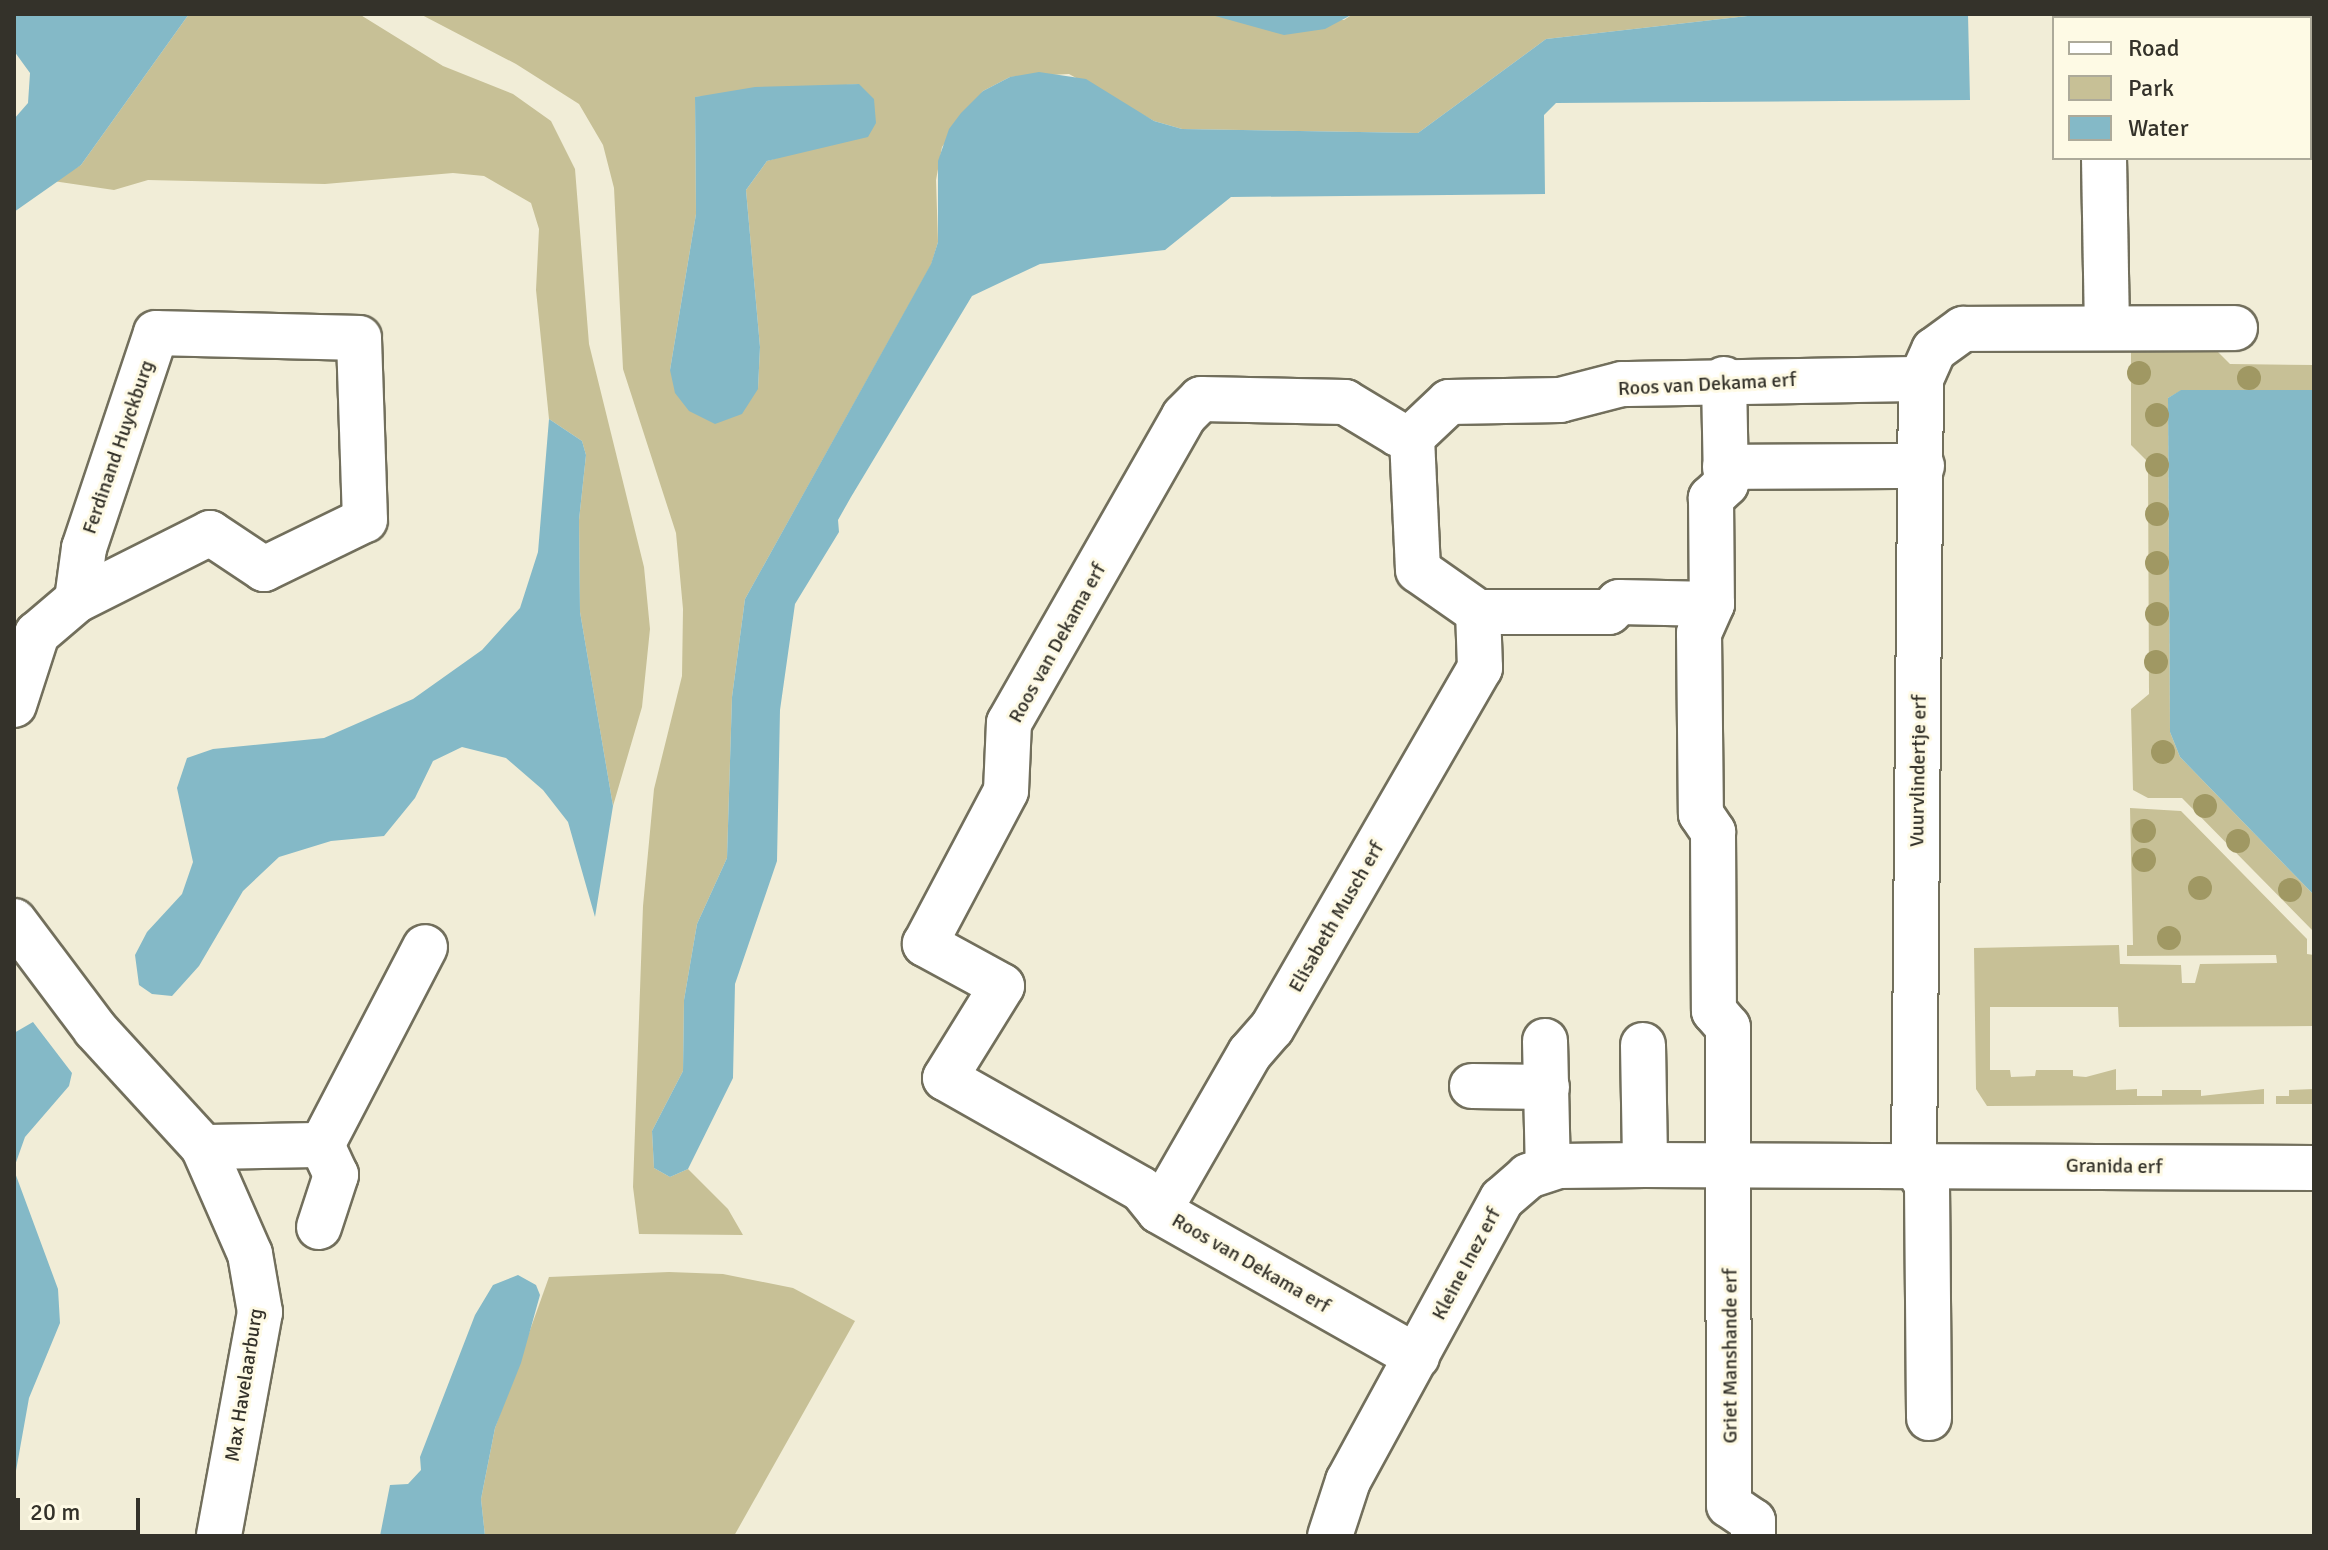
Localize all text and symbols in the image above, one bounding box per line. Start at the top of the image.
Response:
legend [2052,16,2312,160]
text: Road [2128,33,2179,63]
text: Park [2128,73,2174,103]
text: Water [2128,113,2188,143]
street label: Ferdinand Huyckburg [77,357,159,537]
street label: Roos van Dekama erf [1617,367,1797,401]
street label: Roos van Dekama erf [1003,559,1111,727]
street label: Vuurvlindertje erf [1905,695,1931,847]
street label: Elisabeth Musch erf [1283,838,1389,996]
street label: Granida erf [2066,1153,2162,1179]
street label: Kleine Inez erf [1427,1204,1505,1324]
street label: Roos van Dekama erf [1168,1208,1334,1318]
street label: Griet Manshande erf [1718,1269,1742,1443]
street label: Max Havelaarburg [220,1307,268,1463]
scale bar [20,1482,144,1532]
text: 20 m [30,1497,80,1527]

